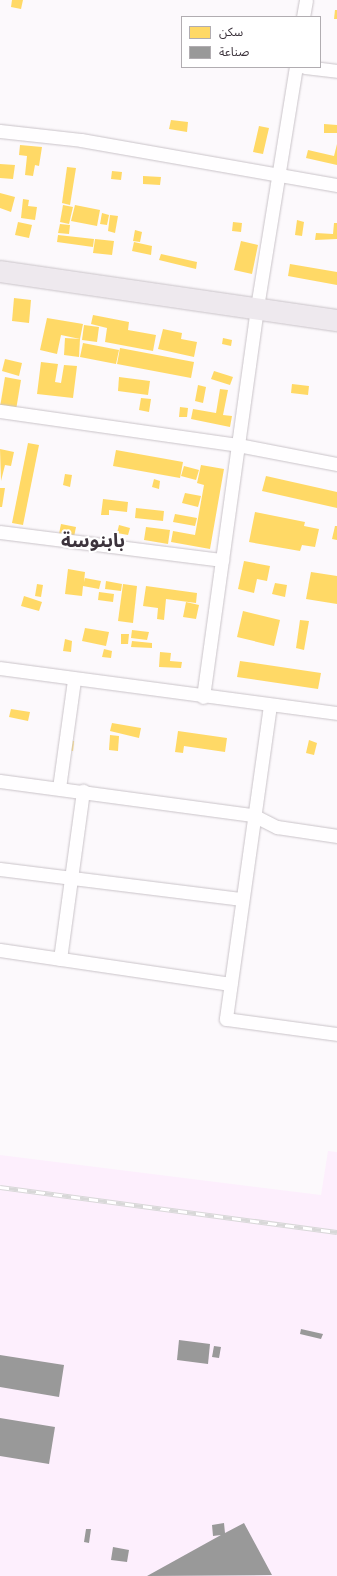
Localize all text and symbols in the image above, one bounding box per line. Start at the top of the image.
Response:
legend [181,16,321,68]
text: سكن [219,24,243,39]
text: صناعة [219,44,249,59]
district label: بابنوسة [61,530,125,552]

